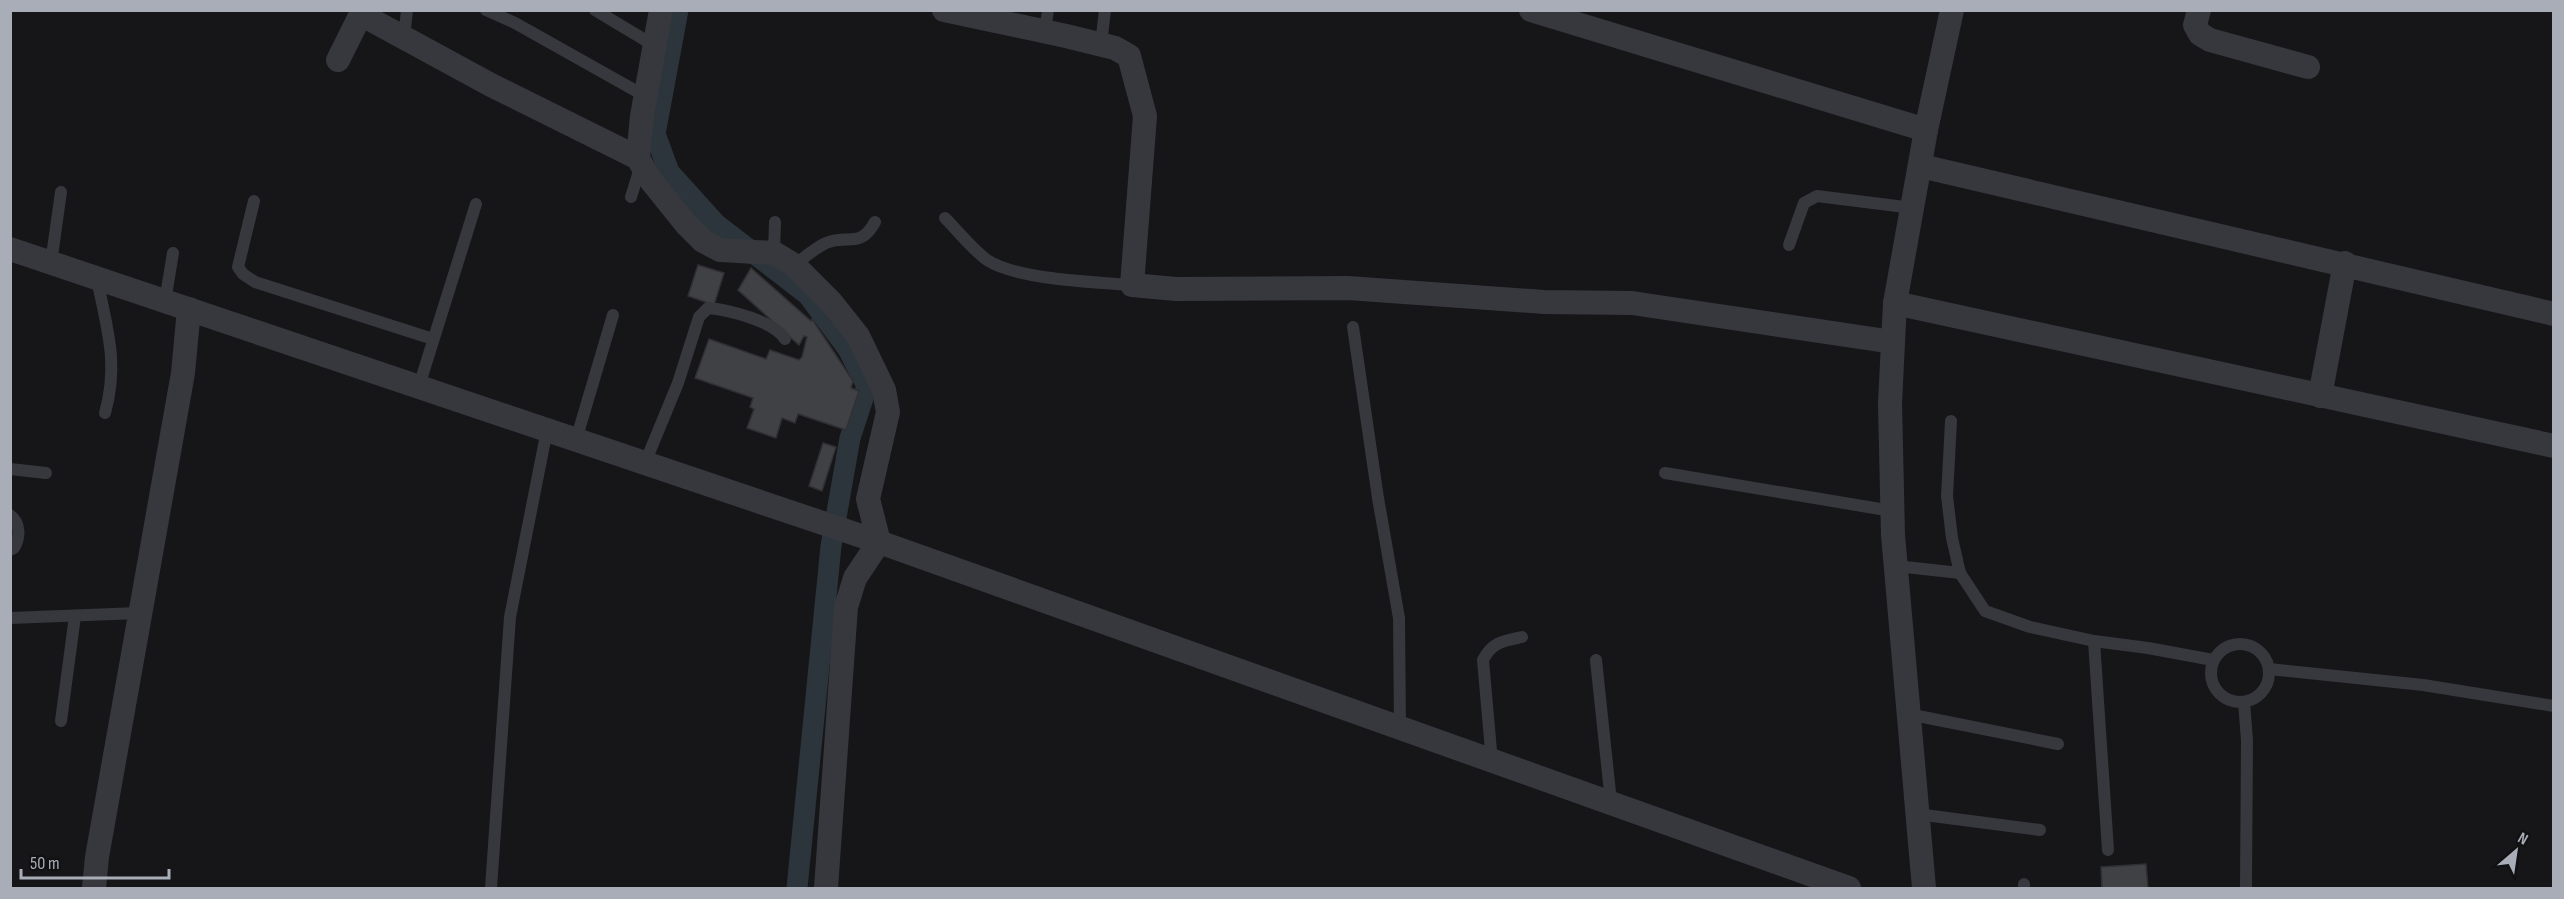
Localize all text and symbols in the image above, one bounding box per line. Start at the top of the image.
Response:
north arrow [2486,821,2546,881]
text: N [2514,829,2531,850]
scale bar [21,842,170,880]
text: 50 m [30,853,60,874]

